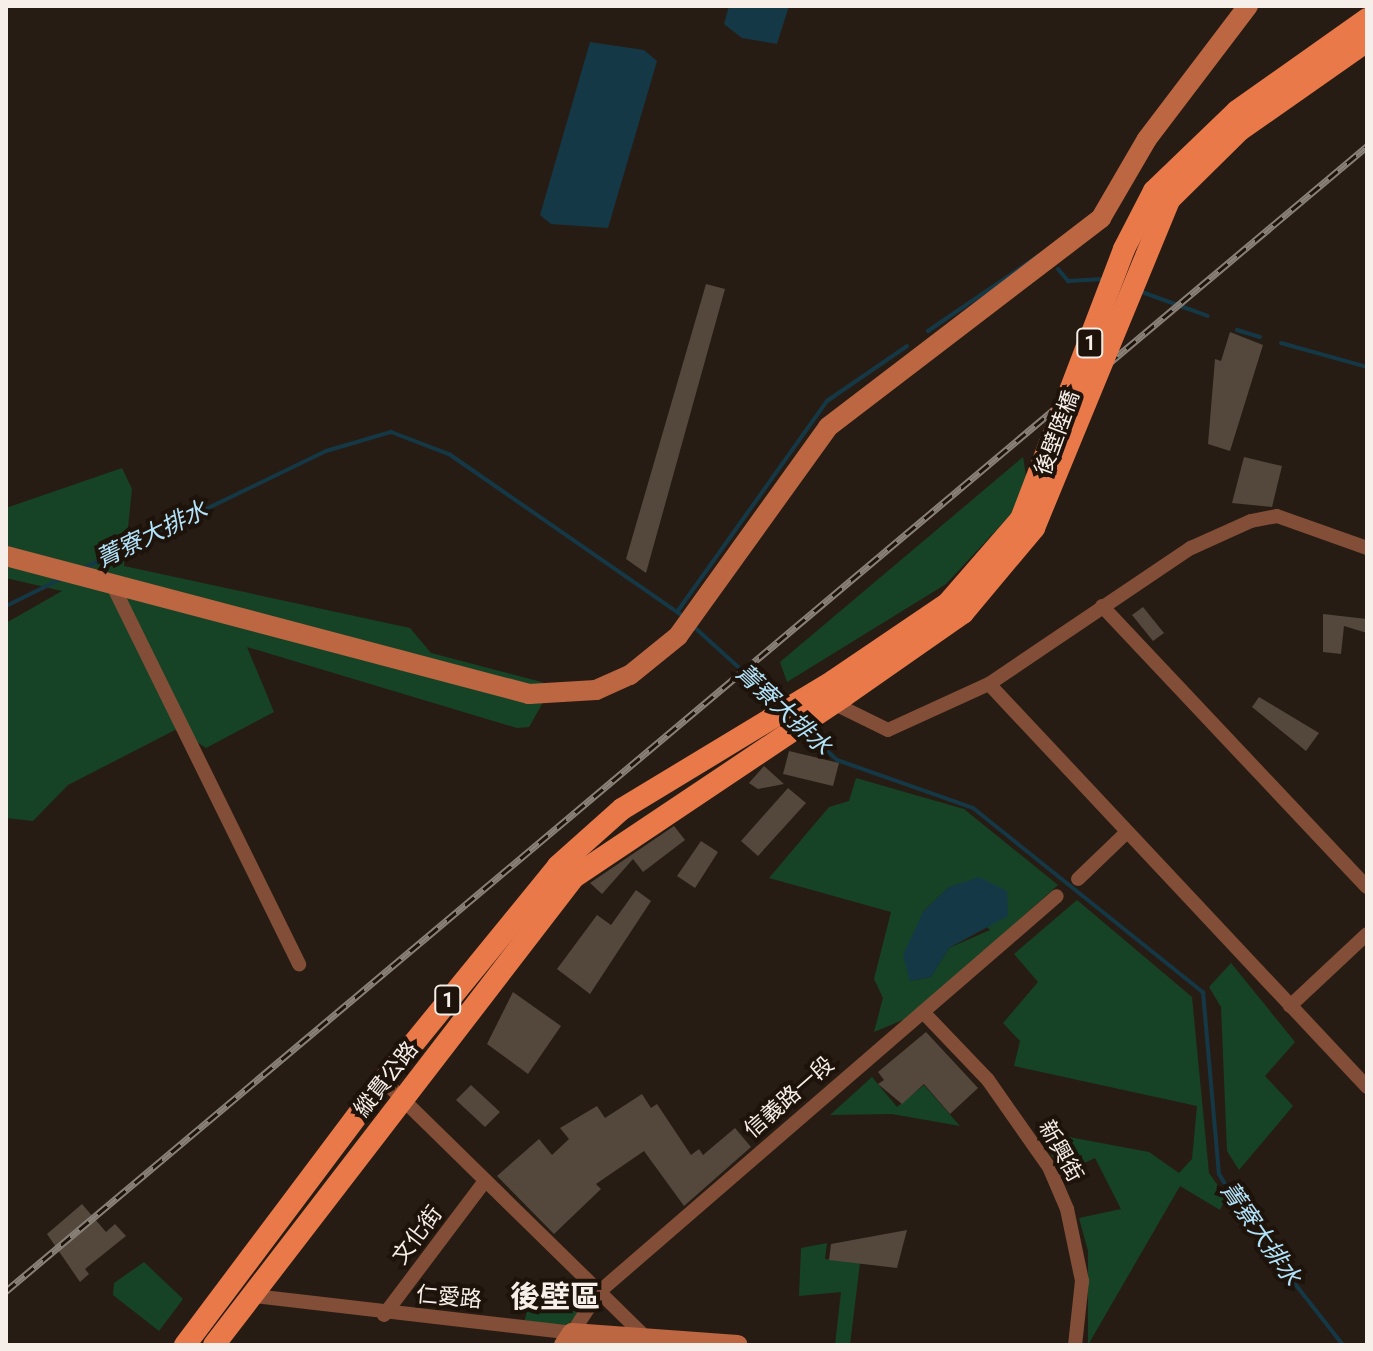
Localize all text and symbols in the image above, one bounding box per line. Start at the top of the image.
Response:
road number: 1 [1076,327,1104,359]
street label: 後壁陸橋 [1030,387,1084,479]
water label: 菁寮大排水 [92,496,212,574]
water label: 菁寮大排水 [729,659,837,761]
road number: 1 [434,984,462,1016]
street label: 縱貫公路 [349,1036,423,1122]
street label: 信義路一段 [739,1051,839,1143]
street label: 新興街 [1033,1116,1089,1186]
water label: 菁寮大排水 [1214,1177,1306,1291]
street label: 文化街 [387,1201,447,1269]
district label: 後壁區 [510,1279,600,1315]
street label: 仁愛路 [415,1281,483,1313]

